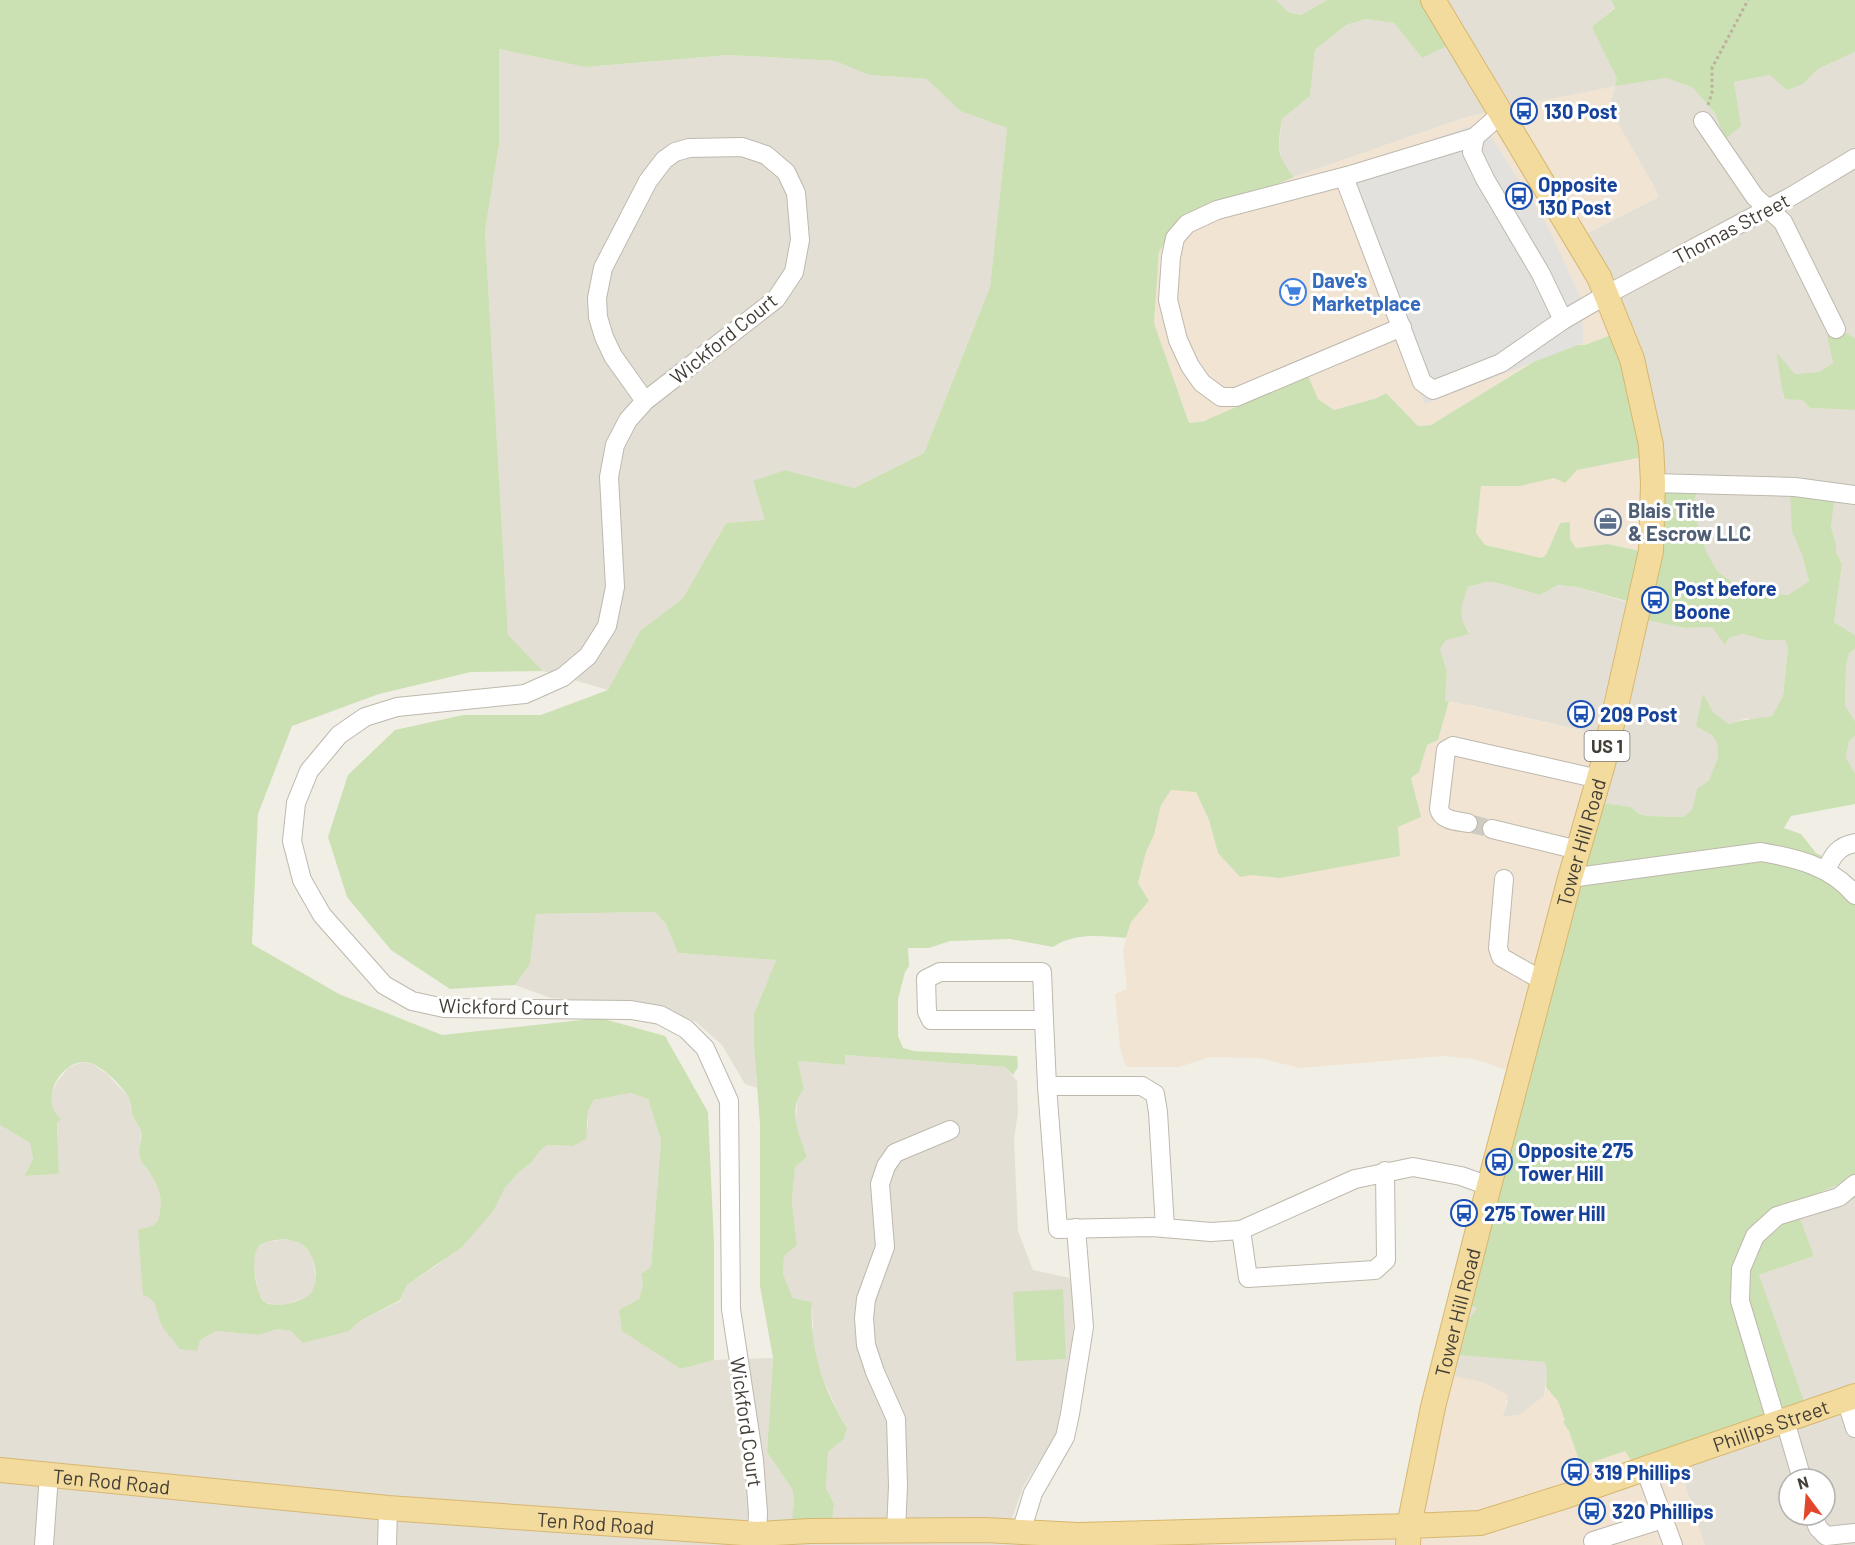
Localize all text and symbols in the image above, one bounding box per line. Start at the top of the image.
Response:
bus stop icon: 130 Post [1509,96,1539,126]
place label: 130 Post [1544,99,1617,123]
place label: Opposite 130 Post [1538,172,1618,219]
bus stop icon: Opposite 130 Post [1504,181,1534,211]
street label: Thomas Street [1669,187,1793,269]
place label: Dave's Marketplace [1312,268,1421,315]
supermarket icon: Dave's Marketplace [1278,277,1308,307]
street label: Wickford Court [665,288,781,388]
place label: Blais Title & Escrow LLC [1628,498,1751,545]
office icon: Blais Title & Escrow LLC [1593,507,1623,537]
place label: Post before Boone [1674,576,1777,623]
bus stop icon: Post before Boone [1640,585,1670,615]
bus stop icon: 209 Post [1566,699,1596,729]
place label: 209 Post [1600,702,1677,726]
road number: US 1 [1584,731,1630,761]
street label: Tower Hill Road [1551,776,1610,909]
street label: Wickford Court [438,993,570,1019]
place label: Opposite 275 Tower Hill [1518,1138,1634,1185]
bus stop icon: Opposite 275 Tower Hill [1484,1147,1514,1177]
bus stop icon: 275 Tower Hill [1449,1198,1479,1228]
place label: 275 Tower Hill [1484,1201,1606,1225]
street label: Tower Hill Road [1429,1245,1485,1379]
street label: Wickford Court [726,1356,768,1488]
street label: Phillips Street [1709,1394,1832,1456]
bus stop icon: 319 Phillips [1560,1457,1590,1487]
place label: 319 Phillips [1594,1460,1691,1484]
street label: Ten Rod Road [52,1463,171,1499]
north arrow [1777,1467,1837,1527]
text: N [1795,1472,1810,1493]
bus stop icon: 320 Phillips [1577,1496,1607,1526]
place label: 320 Phillips [1612,1499,1714,1523]
street label: Ten Rod Road [536,1507,655,1539]

